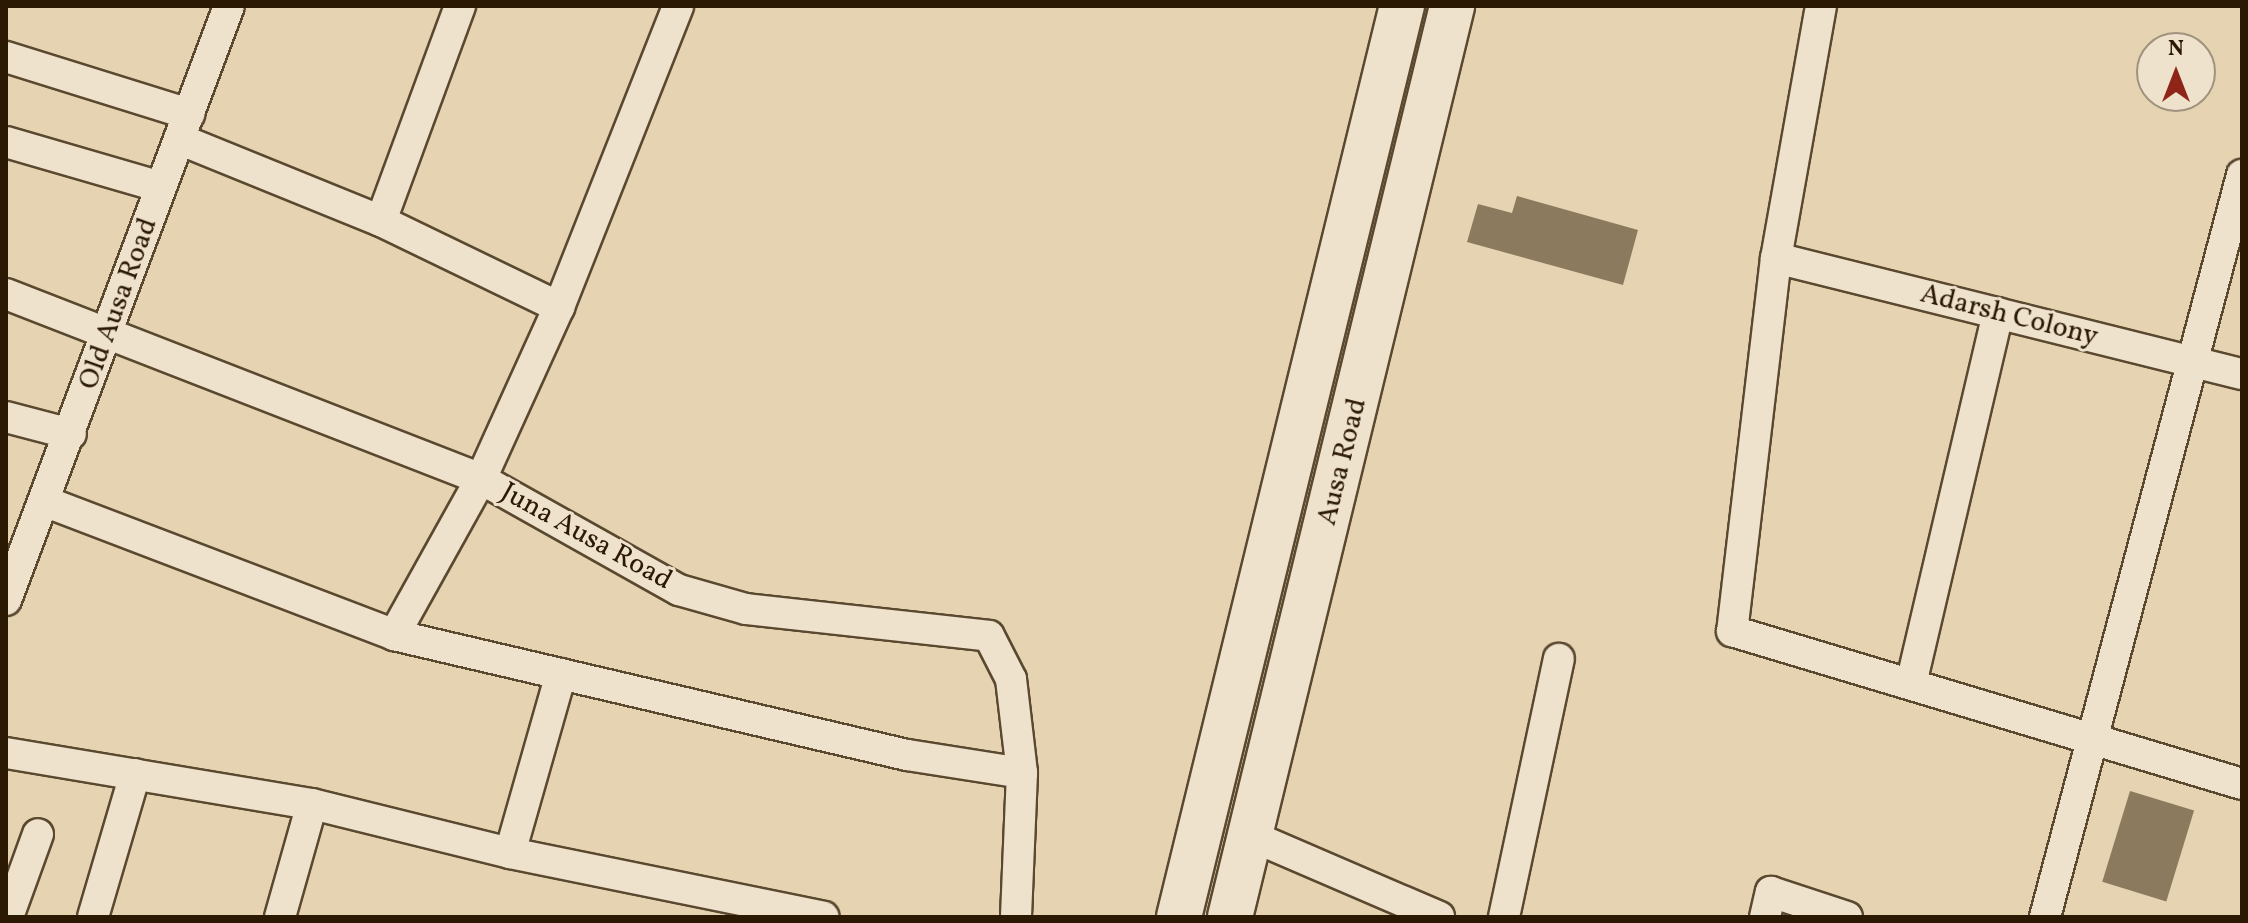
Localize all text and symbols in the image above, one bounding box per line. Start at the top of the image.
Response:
north arrow [2136,32,2216,112]
text: N [2168,34,2184,65]
street label: Old Ausa Road [72,214,166,394]
street label: Adarsh Colony [1917,278,2101,354]
street label: Ausa Road [1311,395,1375,529]
street label: Juna Ausa Road [494,476,678,598]

